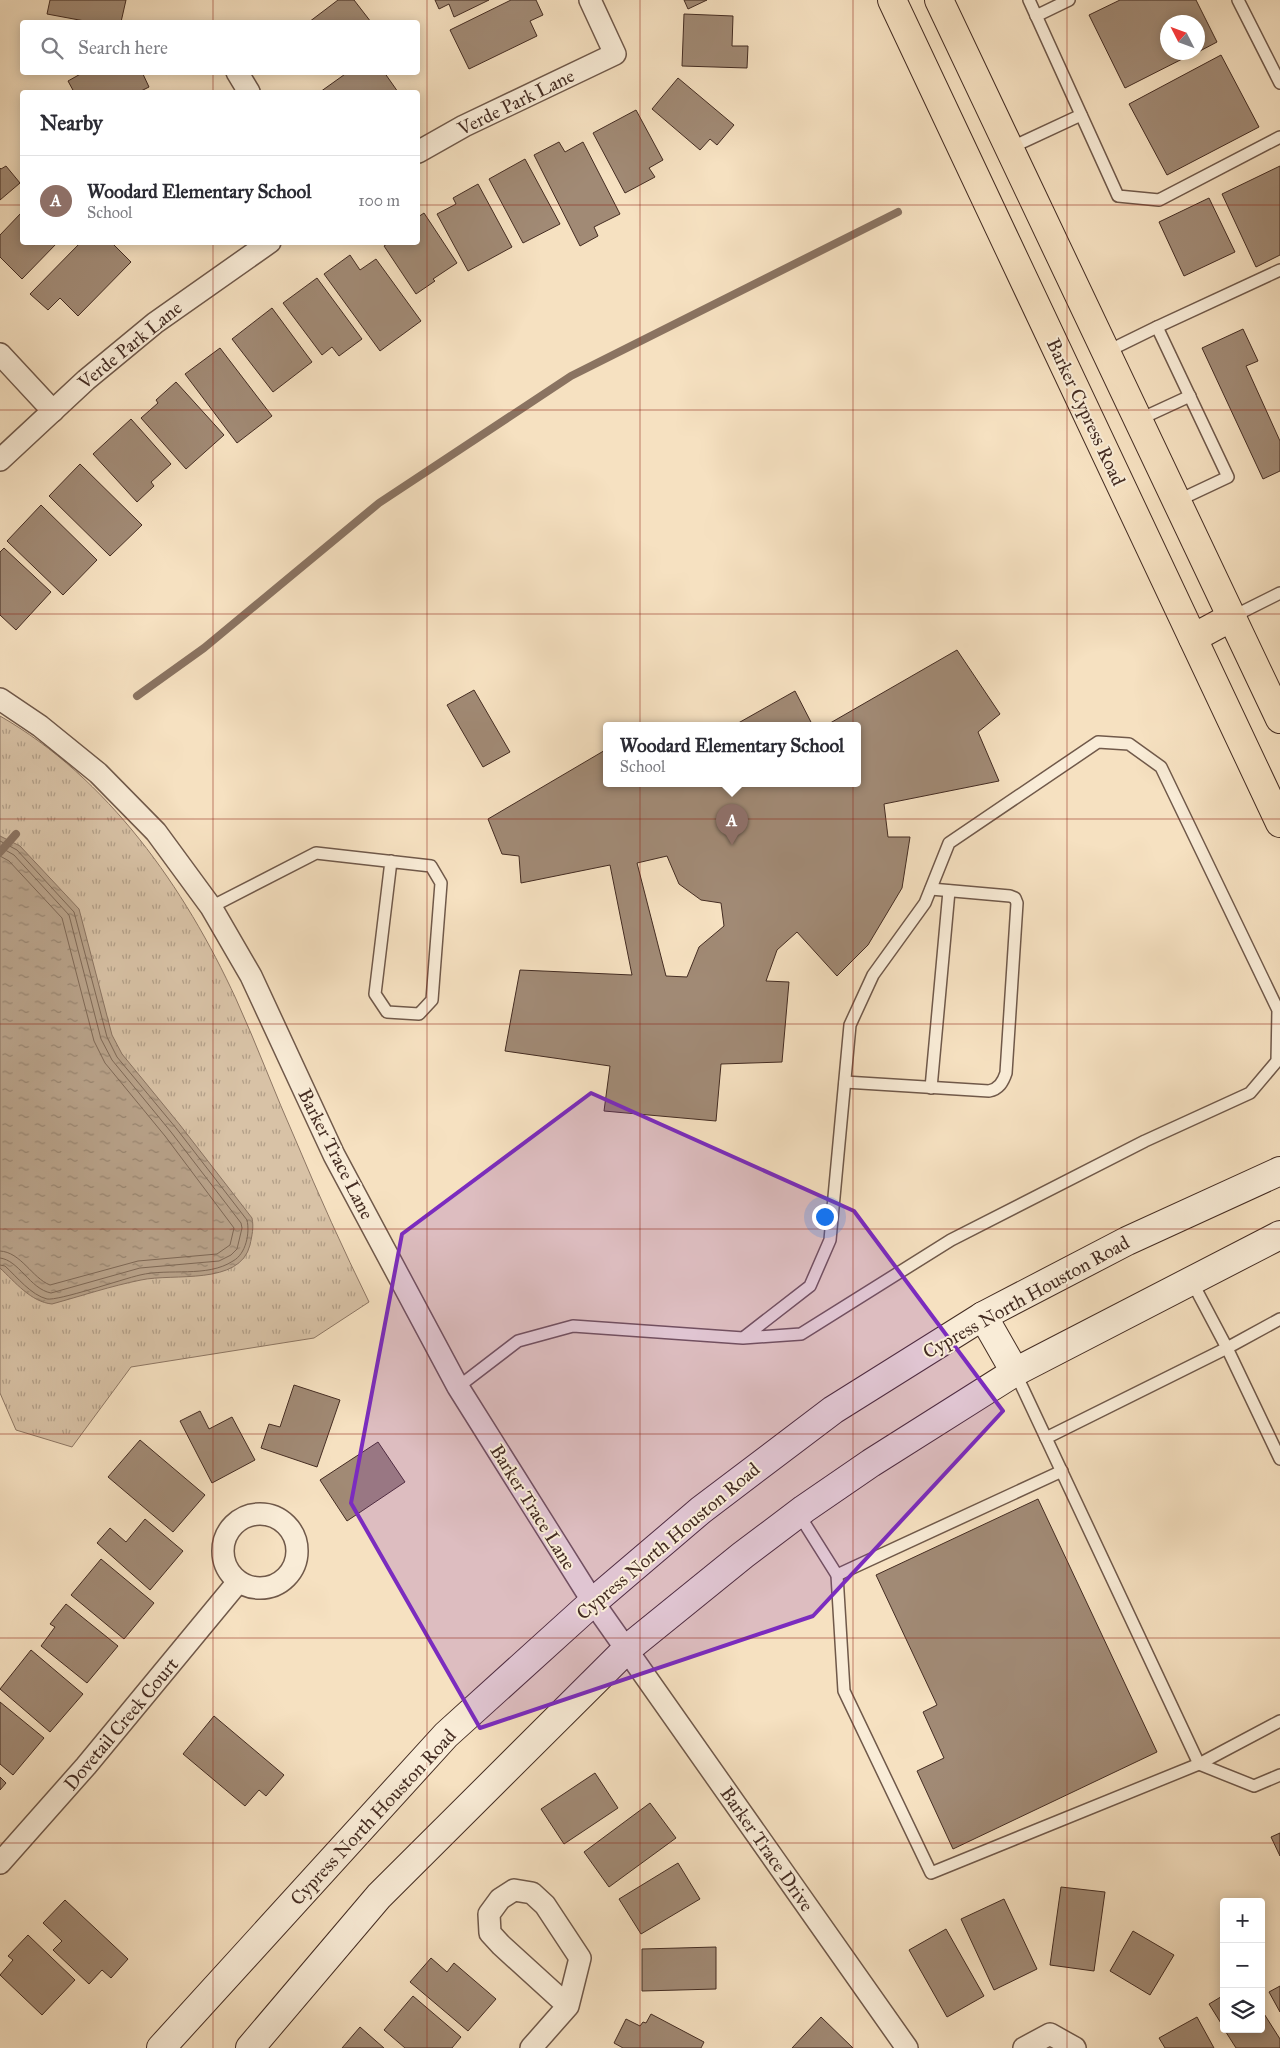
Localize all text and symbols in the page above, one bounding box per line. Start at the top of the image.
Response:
north arrow [1160,15,1205,60]
search box [20,20,420,75]
icon: search [38,34,66,62]
text: Search here [78,36,168,59]
street label: Verde Park Lane [453,64,578,141]
text: Nearby [40,110,103,136]
text: Woodard Elementary School [87,180,311,203]
text: A [51,191,61,210]
text: 100 m [358,191,400,210]
text: School [87,203,132,222]
street label: Verde Park Lane [73,296,187,395]
street label: Barker Cypress Road [1042,335,1130,490]
popup [603,722,861,787]
text: Woodard Elementary School [620,734,844,757]
text: School [620,757,665,776]
pin: A [716,804,748,845]
street label: Barker Trace Lane [293,1085,379,1223]
your location [812,1204,838,1230]
street label: Cypress North Houston Road [919,1230,1134,1363]
street label: Barker Trace Lane [485,1440,581,1574]
street label: Cypress North Houston Road [572,1457,765,1624]
street label: Dovetail Creek Court [59,1653,183,1795]
street label: Cypress North Houston Road [285,1724,461,1910]
street label: Barker Trace Drive [715,1782,819,1916]
map controls [1220,1898,1265,2033]
button: + [1220,1898,1265,1943]
button: − [1220,1943,1265,1988]
button: layers [1220,1988,1265,2033]

